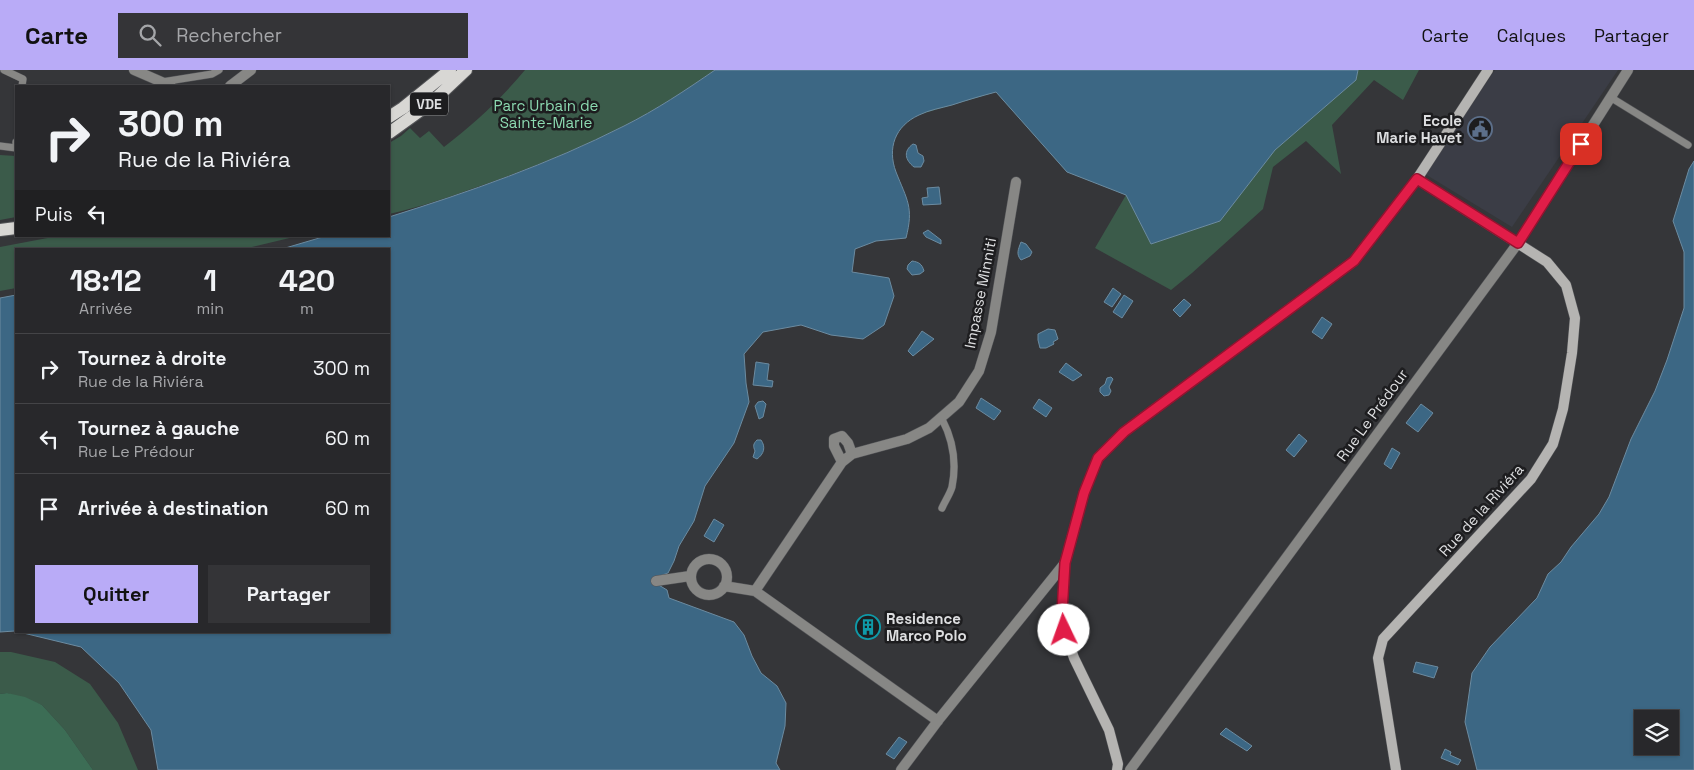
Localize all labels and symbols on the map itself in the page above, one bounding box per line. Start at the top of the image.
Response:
road number: VDE [410,92,448,116]
park label: Parc Urbain de Sainte-Marie [494,96,599,132]
place label: Ecole Marie Havet [1376,111,1462,147]
public building icon: Ecole Marie Havet [1467,116,1493,142]
pin [1560,123,1602,165]
street label: Impasse Minniti [960,236,1000,350]
street label: Rue Le Prédour [1332,365,1412,465]
street label: Rue de la Riviéra [1435,460,1528,560]
position arrow [1037,603,1089,655]
place label: Residence Marco Polo [886,609,967,645]
building icon: Residence Marco Polo [855,614,881,640]

